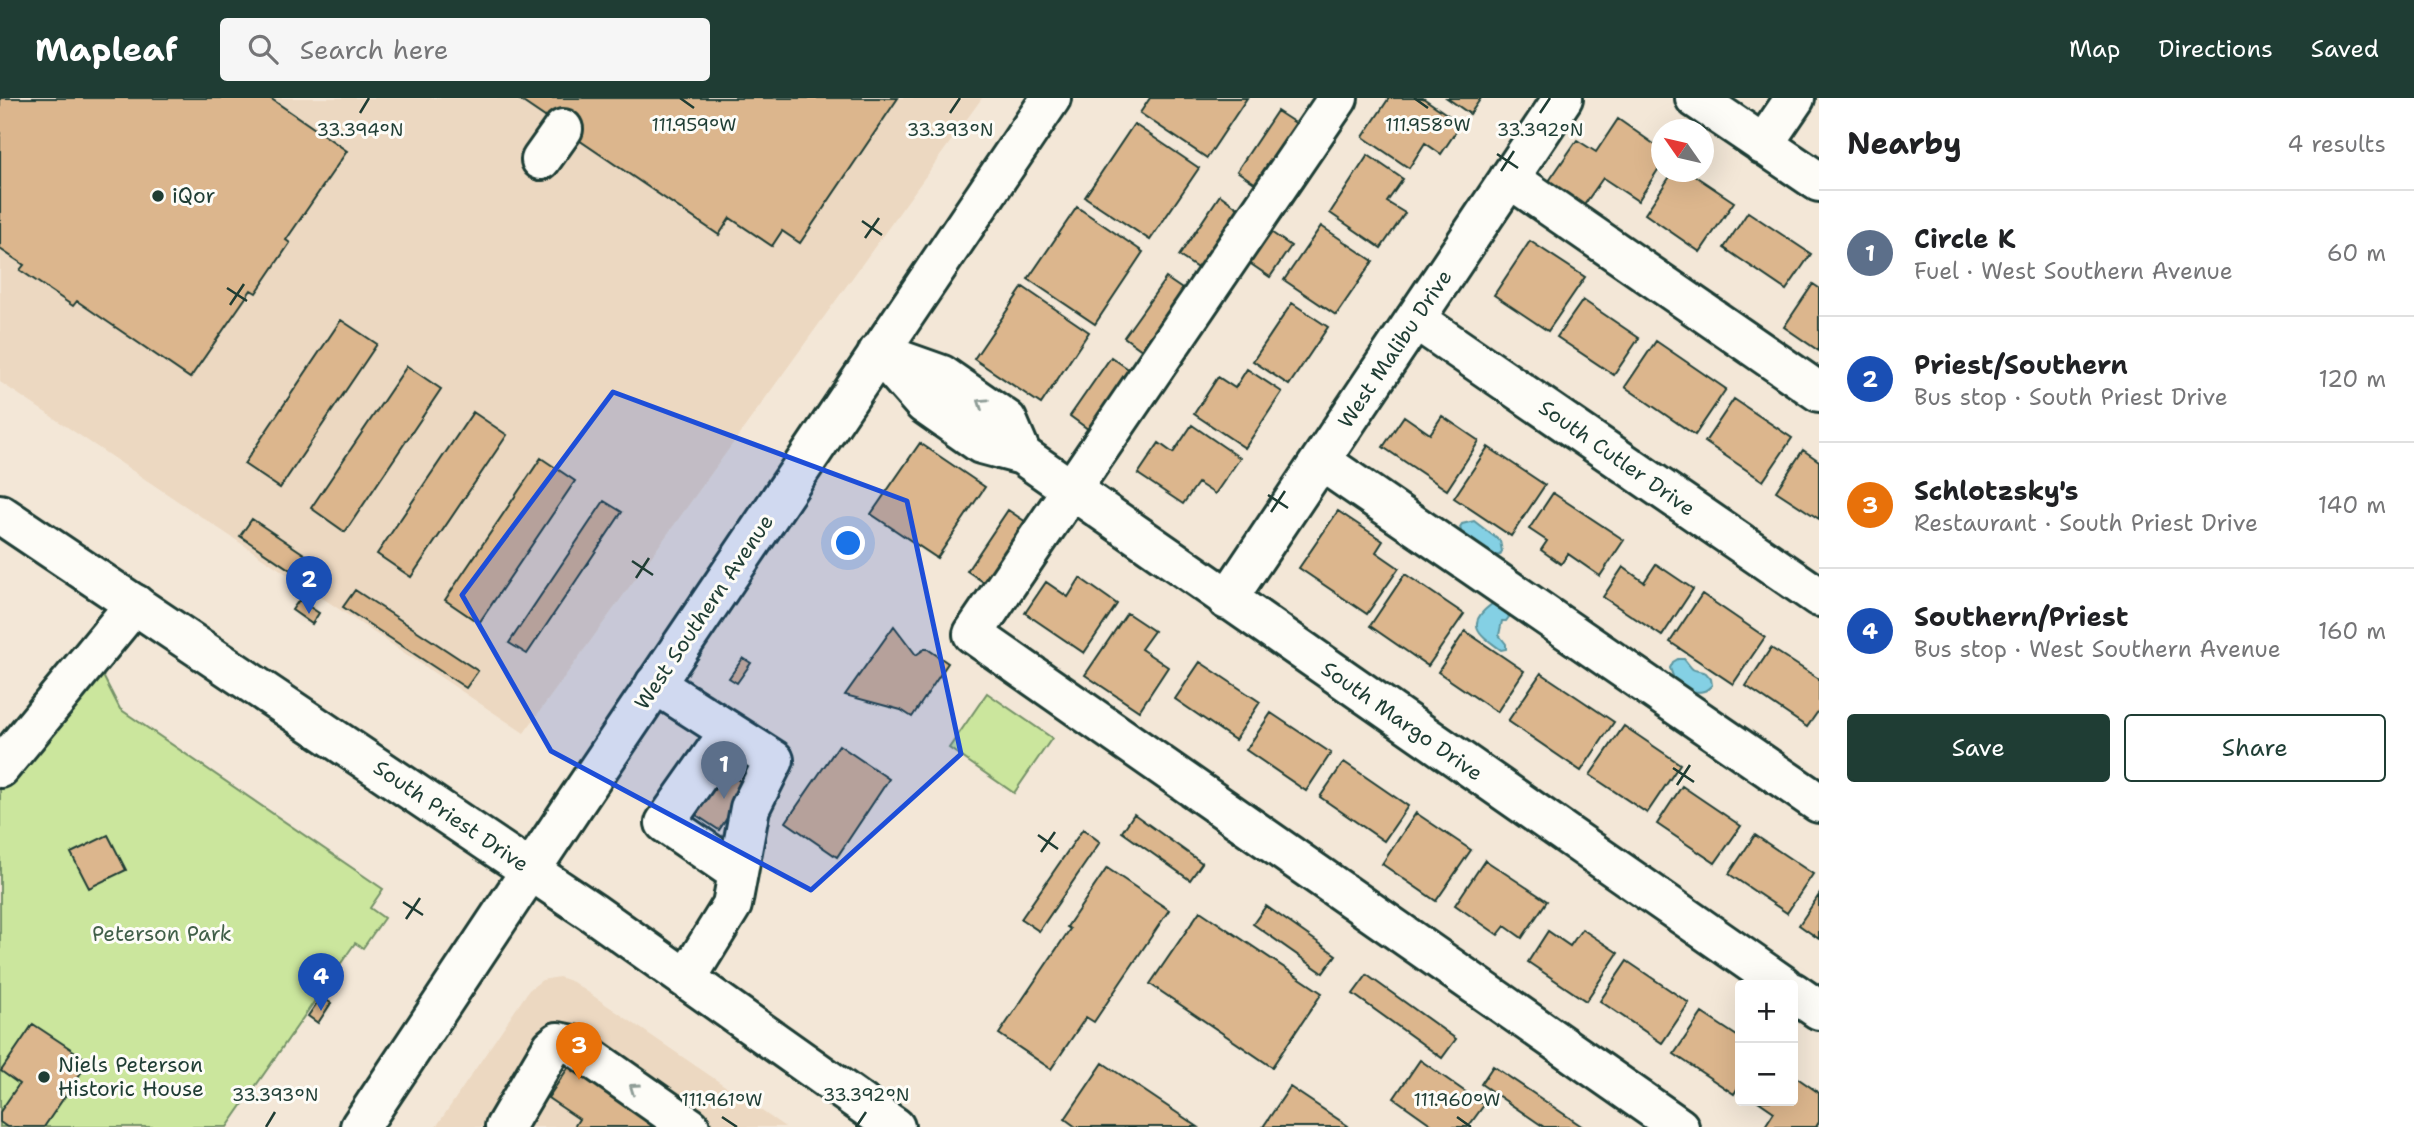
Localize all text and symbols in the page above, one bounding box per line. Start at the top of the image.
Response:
search box [220,18,710,81]
text: Mapleaf [35,27,178,72]
icon: search [244,30,282,68]
text: Search here [300,32,448,67]
text: Map [2069,33,2120,65]
text: Directions [2158,33,2273,65]
text: Saved [2311,33,2379,65]
text: 111.959°W [651,113,737,137]
text: 111.958°W [1385,113,1471,137]
text: 33.394°N [317,118,403,142]
text: 33.393°N [907,118,993,142]
text: 33.392°N [1497,118,1583,142]
north arrow [1651,119,1714,182]
text: Nearby [1847,123,1962,164]
text: 4 results [2287,129,2386,159]
place label: iQor [172,182,215,210]
marker: iQor [150,188,166,204]
text: Circle K [1914,221,2015,256]
text: 1 [1865,238,1875,268]
text: 60 m [2327,238,2386,268]
text: Fuel · West Southern Avenue [1914,256,2233,286]
street label: West Malibu Drive [1332,264,1458,434]
text: Priest/Southern [1914,347,2128,382]
text: 2 [1862,364,1878,394]
text: 120 m [2318,364,2386,394]
text: Bus stop · South Priest Drive [1914,382,2228,412]
street label: South Cutler Drive [1533,394,1701,522]
one-way arrow [977,398,990,411]
text: Schlotzsky's [1914,473,2079,508]
text: 3 [1862,490,1878,520]
text: 140 m [2318,490,2386,520]
text: Restaurant · South Priest Drive [1914,508,2258,538]
street label: West Southern Avenue [628,509,780,715]
your location [831,526,865,560]
pin: 2 [286,556,332,614]
text: Southern/Priest [1914,599,2128,634]
text: 4 [1862,616,1878,646]
text: 160 m [2318,616,2386,646]
text: Bus stop · West Southern Avenue [1914,634,2281,664]
street label: South Margo Drive [1316,655,1488,787]
button: Save [1847,714,2110,782]
button: Share [2124,714,2386,782]
pin: 1 [701,741,747,799]
street label: South Priest Drive [368,754,534,878]
park label: Peterson Park [92,920,232,948]
pin: 4 [298,953,344,1011]
map controls [1735,980,1798,1106]
button: + [1735,980,1798,1043]
pin: 3 [556,1022,602,1080]
button: − [1735,1043,1798,1106]
place label: Niels Peterson Historic House [58,1051,204,1103]
marker: Niels Peterson Historic House [36,1069,52,1085]
text: 33.393°N [232,1083,318,1107]
text: 33.392°N [823,1083,909,1107]
one-way arrow [629,1084,642,1096]
text: 111.961°W [682,1088,762,1112]
text: 111.960°W [1414,1088,1500,1112]

